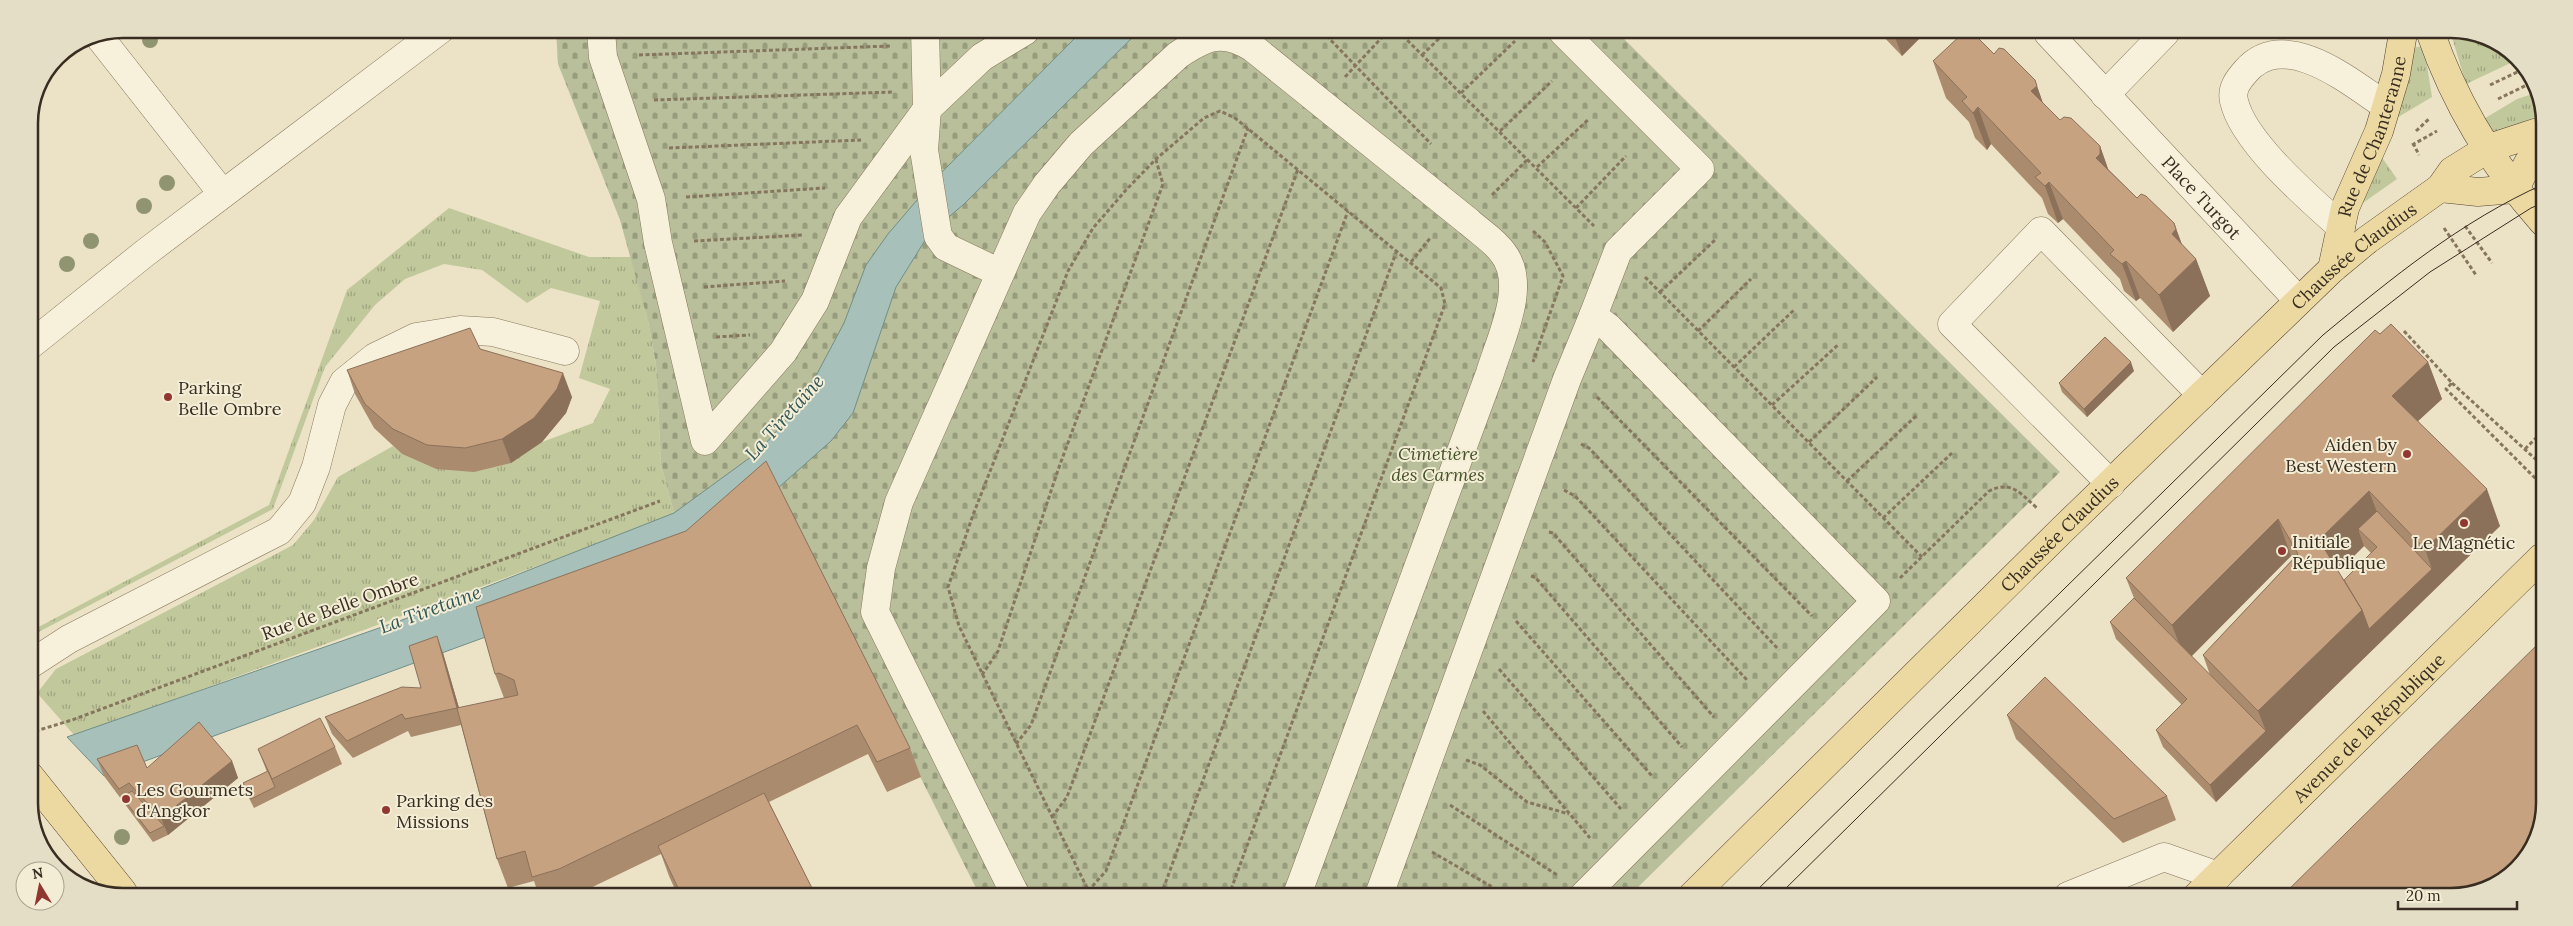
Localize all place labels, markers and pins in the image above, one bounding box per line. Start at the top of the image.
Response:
place label: Parking Belle Ombre [178,376,282,420]
marker: Parking Belle Ombre [162,391,174,403]
place label: Aiden by Best Western [2285,433,2397,477]
marker: Aiden by Best Western [2401,448,2413,460]
marker: Le Magnétic [2458,517,2470,529]
place label: Initiale République [2292,530,2386,574]
place label: Le Magnétic [2413,531,2515,554]
marker: Initiale République [2276,545,2288,557]
place label: Les Gourmets d'Angkor [136,778,253,822]
place label: Parking des Missions [396,789,493,833]
marker: Les Gourmets d'Angkor [120,793,132,805]
marker: Parking des Missions [380,804,392,816]

